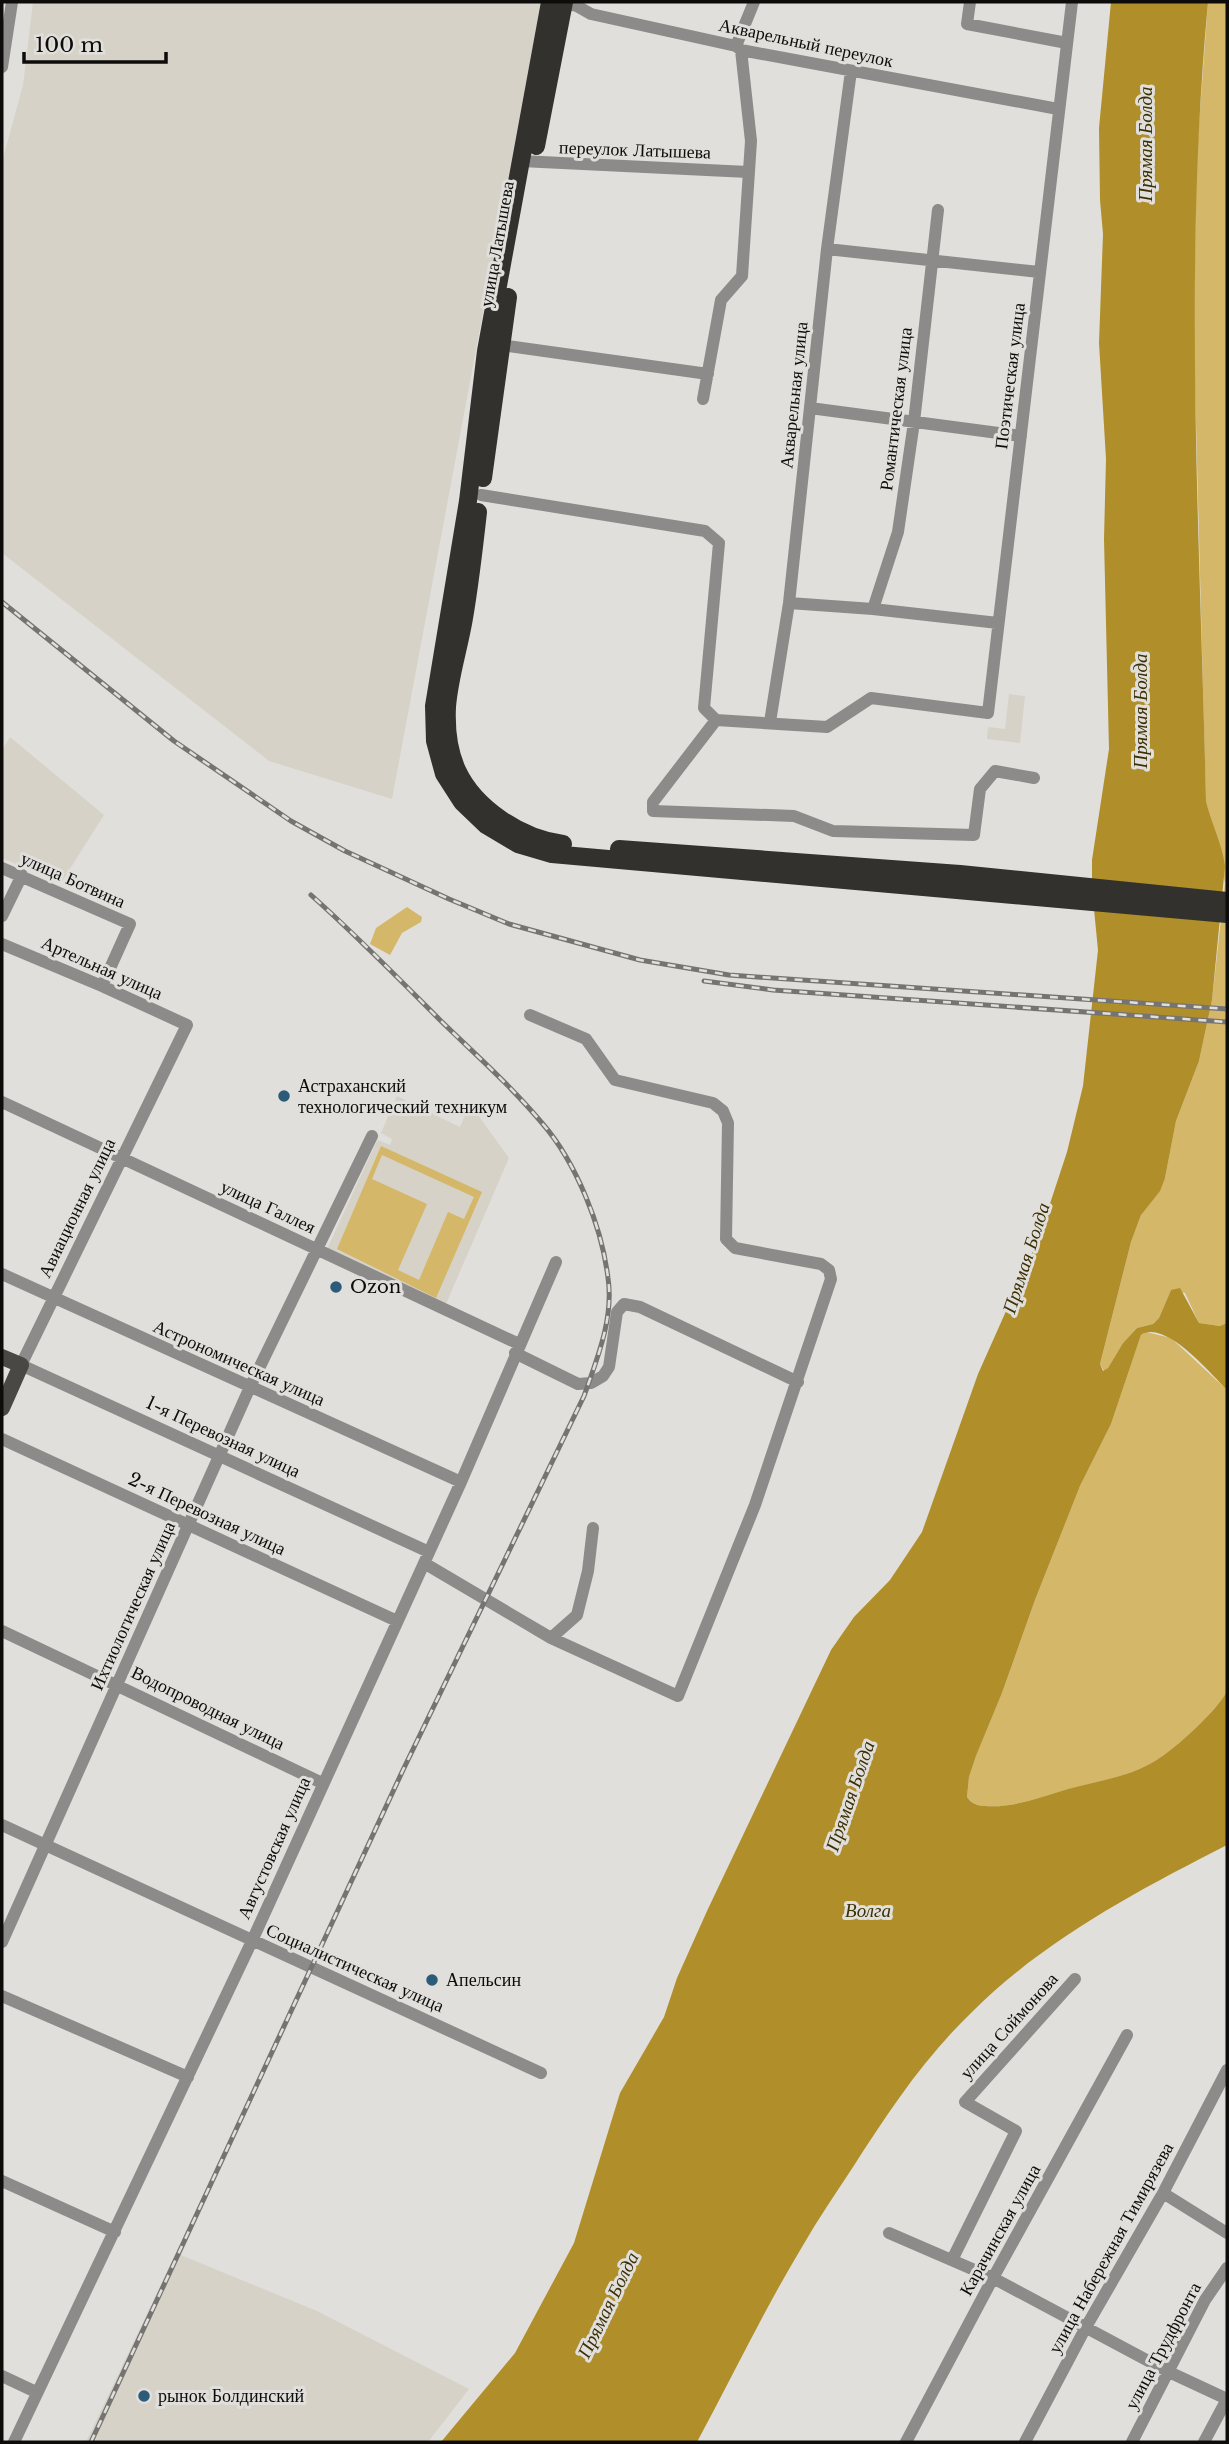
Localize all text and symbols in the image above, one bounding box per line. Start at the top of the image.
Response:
street label: Акварельный переулок [717,14,895,72]
scale bar [24,21,166,65]
text: 100 m [35,32,103,58]
water label: Прямая Болда [1134,86,1157,203]
street label: переулок Латышева [559,136,711,164]
street label: улица Латышева [475,179,519,309]
street label: Поэтическая улица [990,302,1030,450]
street label: Акварельная улица [775,320,813,470]
street label: Романтическая улица [875,326,917,492]
water label: Прямая Болда [1129,653,1152,770]
street label: улица Ботвина [17,847,129,913]
street label: Артельная улица [38,931,166,1005]
place label: Астраханский технологический техникум [298,1075,507,1118]
marker: Астраханский технологический техникум [276,1088,292,1104]
street label: Авиационная улица [34,1135,120,1281]
street label: улица Галлея [217,1175,319,1239]
water label: Прямая Болда [997,1200,1055,1317]
place label: Ozon [350,1276,401,1298]
marker: Ozon [328,1279,344,1295]
street label: Астрономическая улица [150,1315,328,1411]
street label: 1-я Перевозная улица [142,1392,304,1482]
street label: 2-я Перевозная улица [125,1468,289,1560]
street label: Ихтиологическая улица [86,1518,180,1694]
street label: Водопроводная улица [128,1661,288,1755]
water label: Прямая Болда [820,1738,880,1855]
street label: Августовская улица [233,1774,315,1922]
water label: Волга [845,1899,891,1922]
street label: Социалистическая улица [263,1919,447,2017]
street label: улица Соймонова [955,1968,1063,2084]
place label: Апельсин [446,1969,521,1991]
marker: Апельсин [424,1972,440,1988]
street label: улица Набережная Тимирязева [1044,2139,1178,2357]
street label: Карачинская улица [955,2161,1045,2299]
water label: Прямая Болда [572,2248,644,2363]
street label: улица Трудфронта [1120,2279,1206,2413]
place label: рынок Болдинский [158,2385,305,2407]
marker: рынок Болдинский [136,2388,152,2404]

